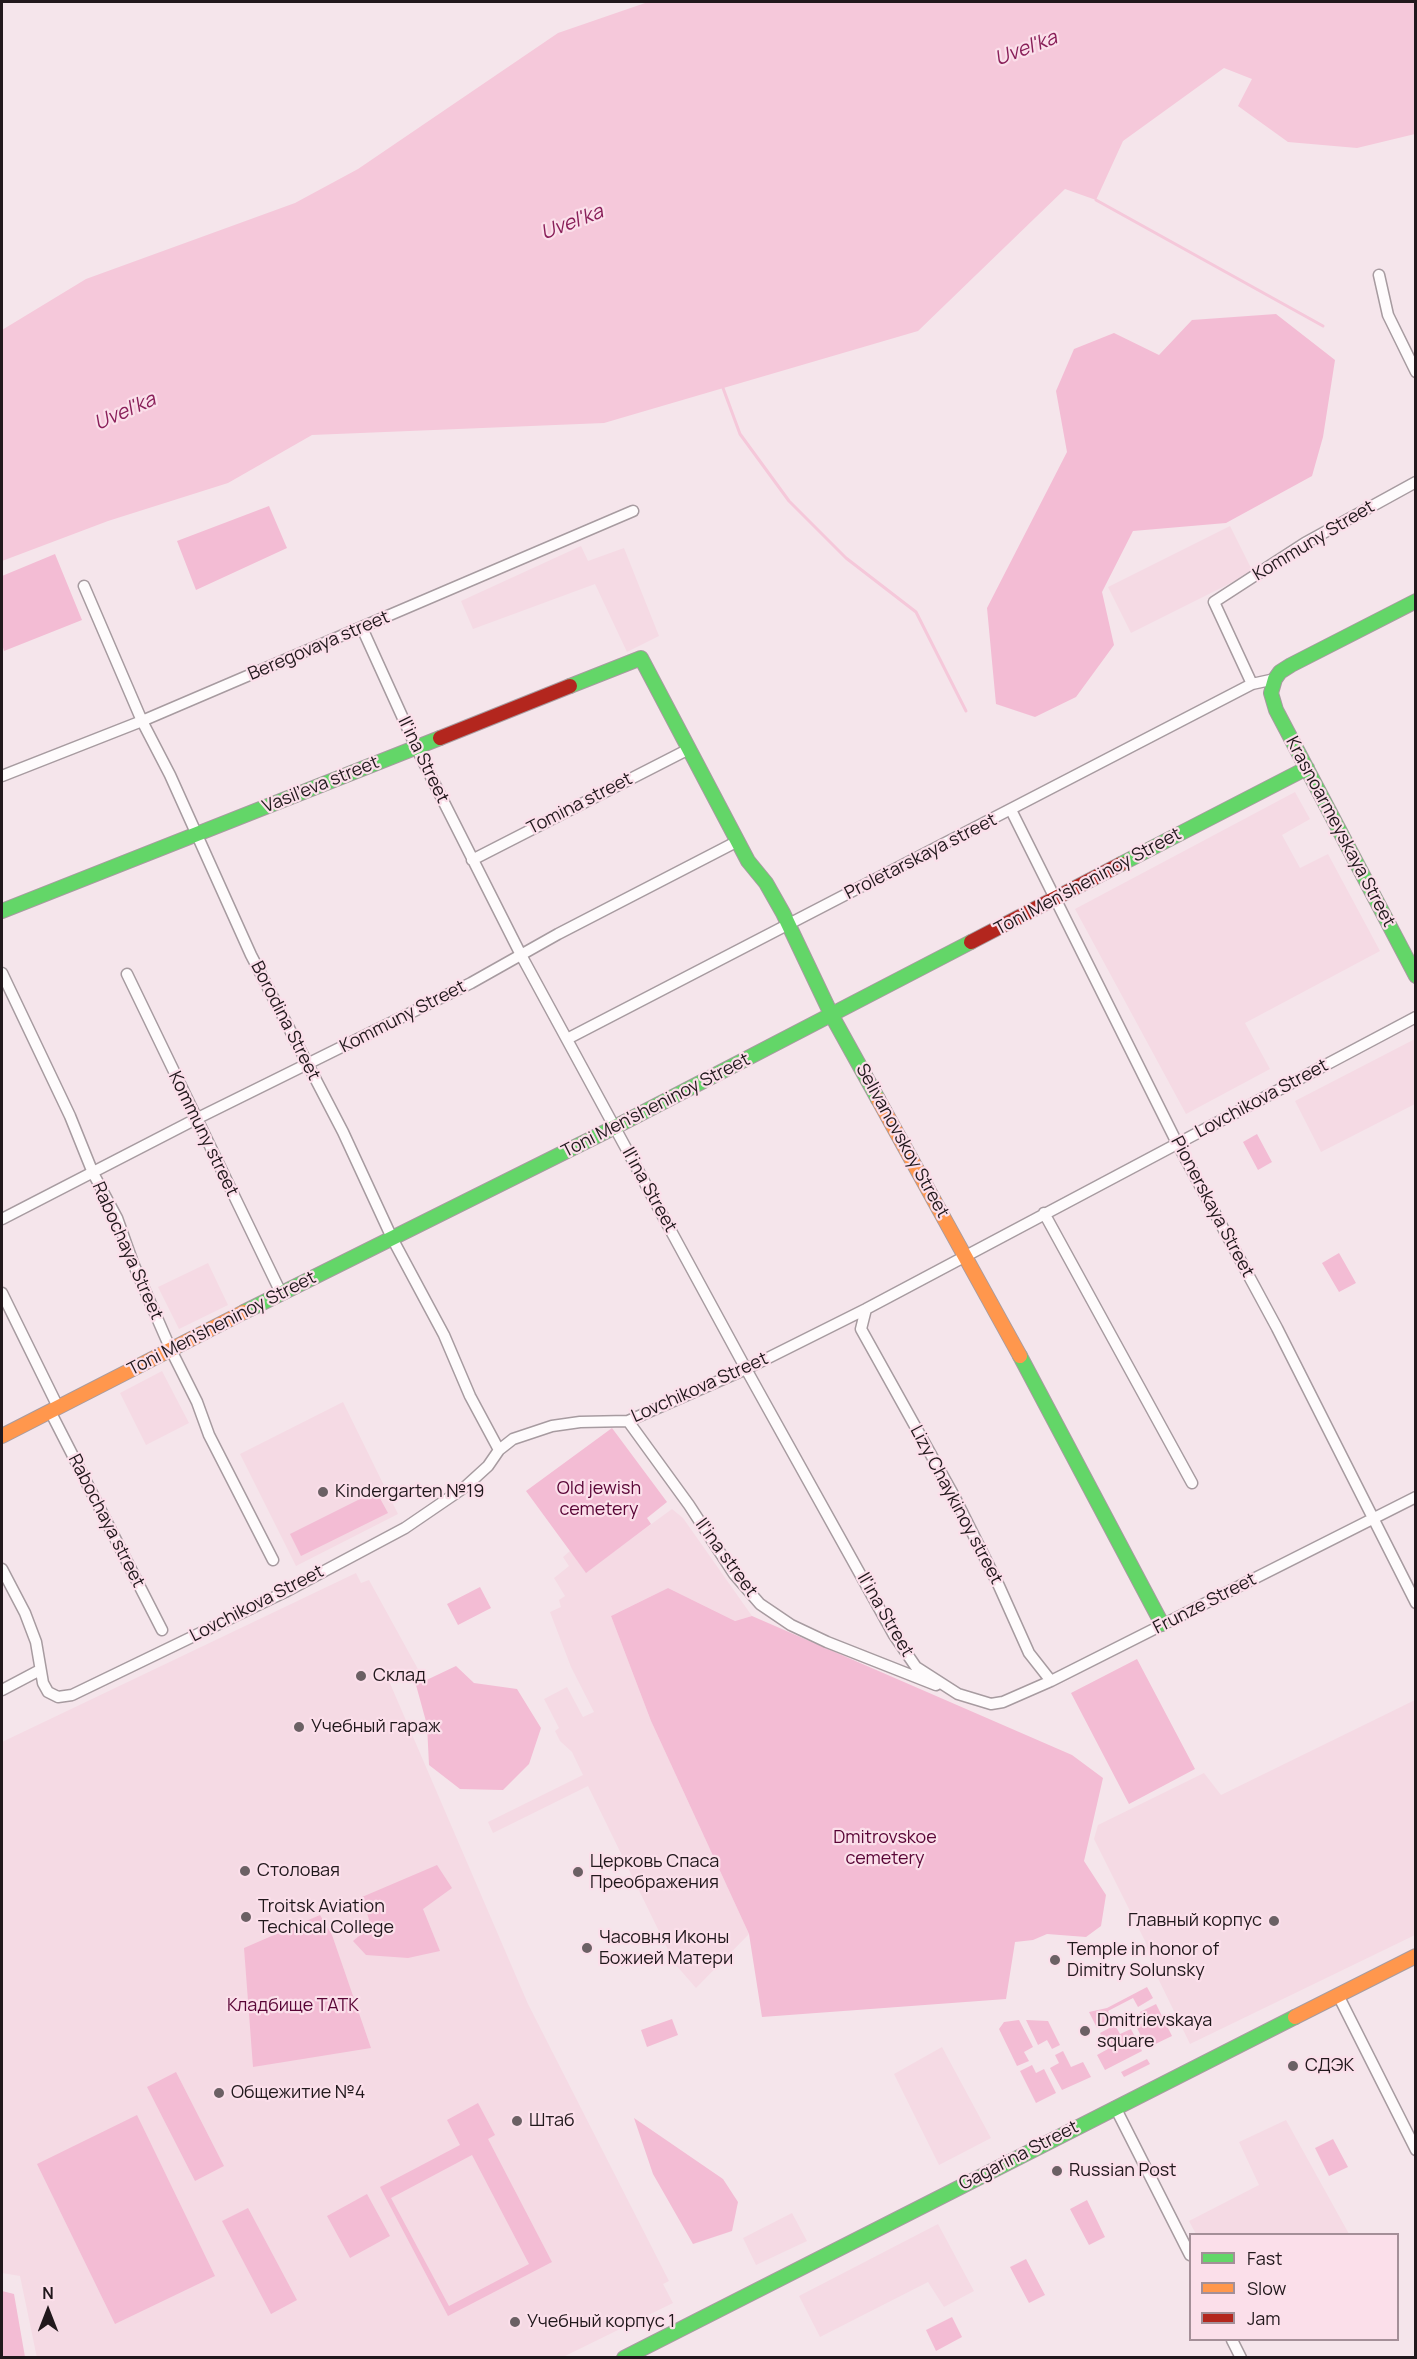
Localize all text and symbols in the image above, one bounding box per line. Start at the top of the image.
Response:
water label: Uvel'ka [991,26,1061,72]
water label: Uvel'ka [537,200,607,246]
water label: Uvel'ka [90,388,160,436]
street label: Kommuny Street [1249,496,1379,586]
street label: Beregovaya street [245,606,393,686]
street label: Il'ina Street [393,713,453,807]
street label: Krasnoarmeyskaya Street [1281,733,1399,931]
street label: Vasil'eva street [260,752,382,818]
street label: Tomina street [524,768,636,840]
street label: Proletarskaya street [841,809,1001,905]
street label: Toni Men'sheninoy Street [991,824,1185,940]
street label: Borodina Street [246,958,324,1084]
street label: Kommuny Street [337,976,469,1058]
street label: Toni Men'sheninoy Street [558,1049,754,1163]
street label: Lovchikova Street [1192,1055,1332,1143]
street label: Selivanovskoy Street [851,1060,953,1222]
street label: Kommuny street [163,1068,243,1200]
street label: Pionerskaya Street [1166,1133,1258,1281]
street label: Il'ina Street [617,1144,681,1236]
street label: Rabochaya Street [87,1179,167,1323]
street label: Toni Men'sheninoy Street [124,1267,320,1381]
street label: Lovchikova Street [628,1348,772,1428]
street label: Lizy Chaykinoy street [905,1422,1007,1588]
street label: Rabochaya street [63,1451,149,1591]
park label: Old jewish cemetery [557,1478,641,1520]
place label: Kindergarten №19 [335,1481,484,1503]
marker: Kindergarten №19 [316,1485,330,1499]
street label: Il'ina street [690,1514,762,1602]
street label: Lovchikova Street [187,1561,327,1647]
street label: Il'ina Street [852,1569,918,1661]
street label: Frunze Street [1150,1569,1260,1639]
place label: Склад [373,1665,426,1687]
marker: Склад [354,1669,368,1683]
place label: Учебный гараж [311,1716,440,1738]
marker: Учебный гараж [292,1720,306,1734]
park label: Dmitrovskoe cemetery [833,1827,937,1870]
place label: Церковь Спаса Преображения [590,1851,719,1894]
place label: Столовая [257,1860,340,1882]
marker: Столовая [238,1864,252,1878]
marker: Церковь Спаса Преображения [571,1865,585,1879]
place label: Troitsk Aviation Techical College [258,1896,394,1938]
marker: Troitsk Aviation Techical College [239,1910,253,1924]
place label: Главный корпус [1128,1910,1262,1932]
marker: Главный корпус [1267,1914,1281,1928]
place label: Часовня Иконы Божией Матери [599,1927,733,1970]
place label: Temple in honor of Dimitry Solunsky [1067,1939,1219,1982]
marker: Часовня Иконы Божией Матери [580,1941,594,1955]
marker: Temple in honor of Dimitry Solunsky [1048,1953,1062,1967]
park label: Кладбище ТАТК [227,1995,359,2017]
place label: Dmitrievskaya square [1097,2010,1212,2052]
marker: Dmitrievskaya square [1078,2024,1092,2038]
place label: СДЭК [1305,2055,1354,2077]
marker: СДЭК [1286,2059,1300,2073]
place label: Общежитие №4 [231,2082,365,2104]
marker: Общежитие №4 [212,2086,226,2100]
place label: Штаб [529,2110,575,2132]
marker: Штаб [510,2114,524,2128]
street label: Gagarina Street [956,2117,1082,2195]
place label: Russian Post [1069,2160,1176,2182]
marker: Russian Post [1050,2164,1064,2178]
legend [1189,2233,1399,2341]
text: Fast [1247,2246,1282,2270]
text: Slow [1247,2276,1286,2300]
north arrow [18,2281,78,2341]
text: N [42,2282,54,2304]
text: Jam [1247,2306,1281,2330]
place label: Учебный корпус 1 [527,2311,675,2333]
marker: Учебный корпус 1 [508,2315,522,2329]

